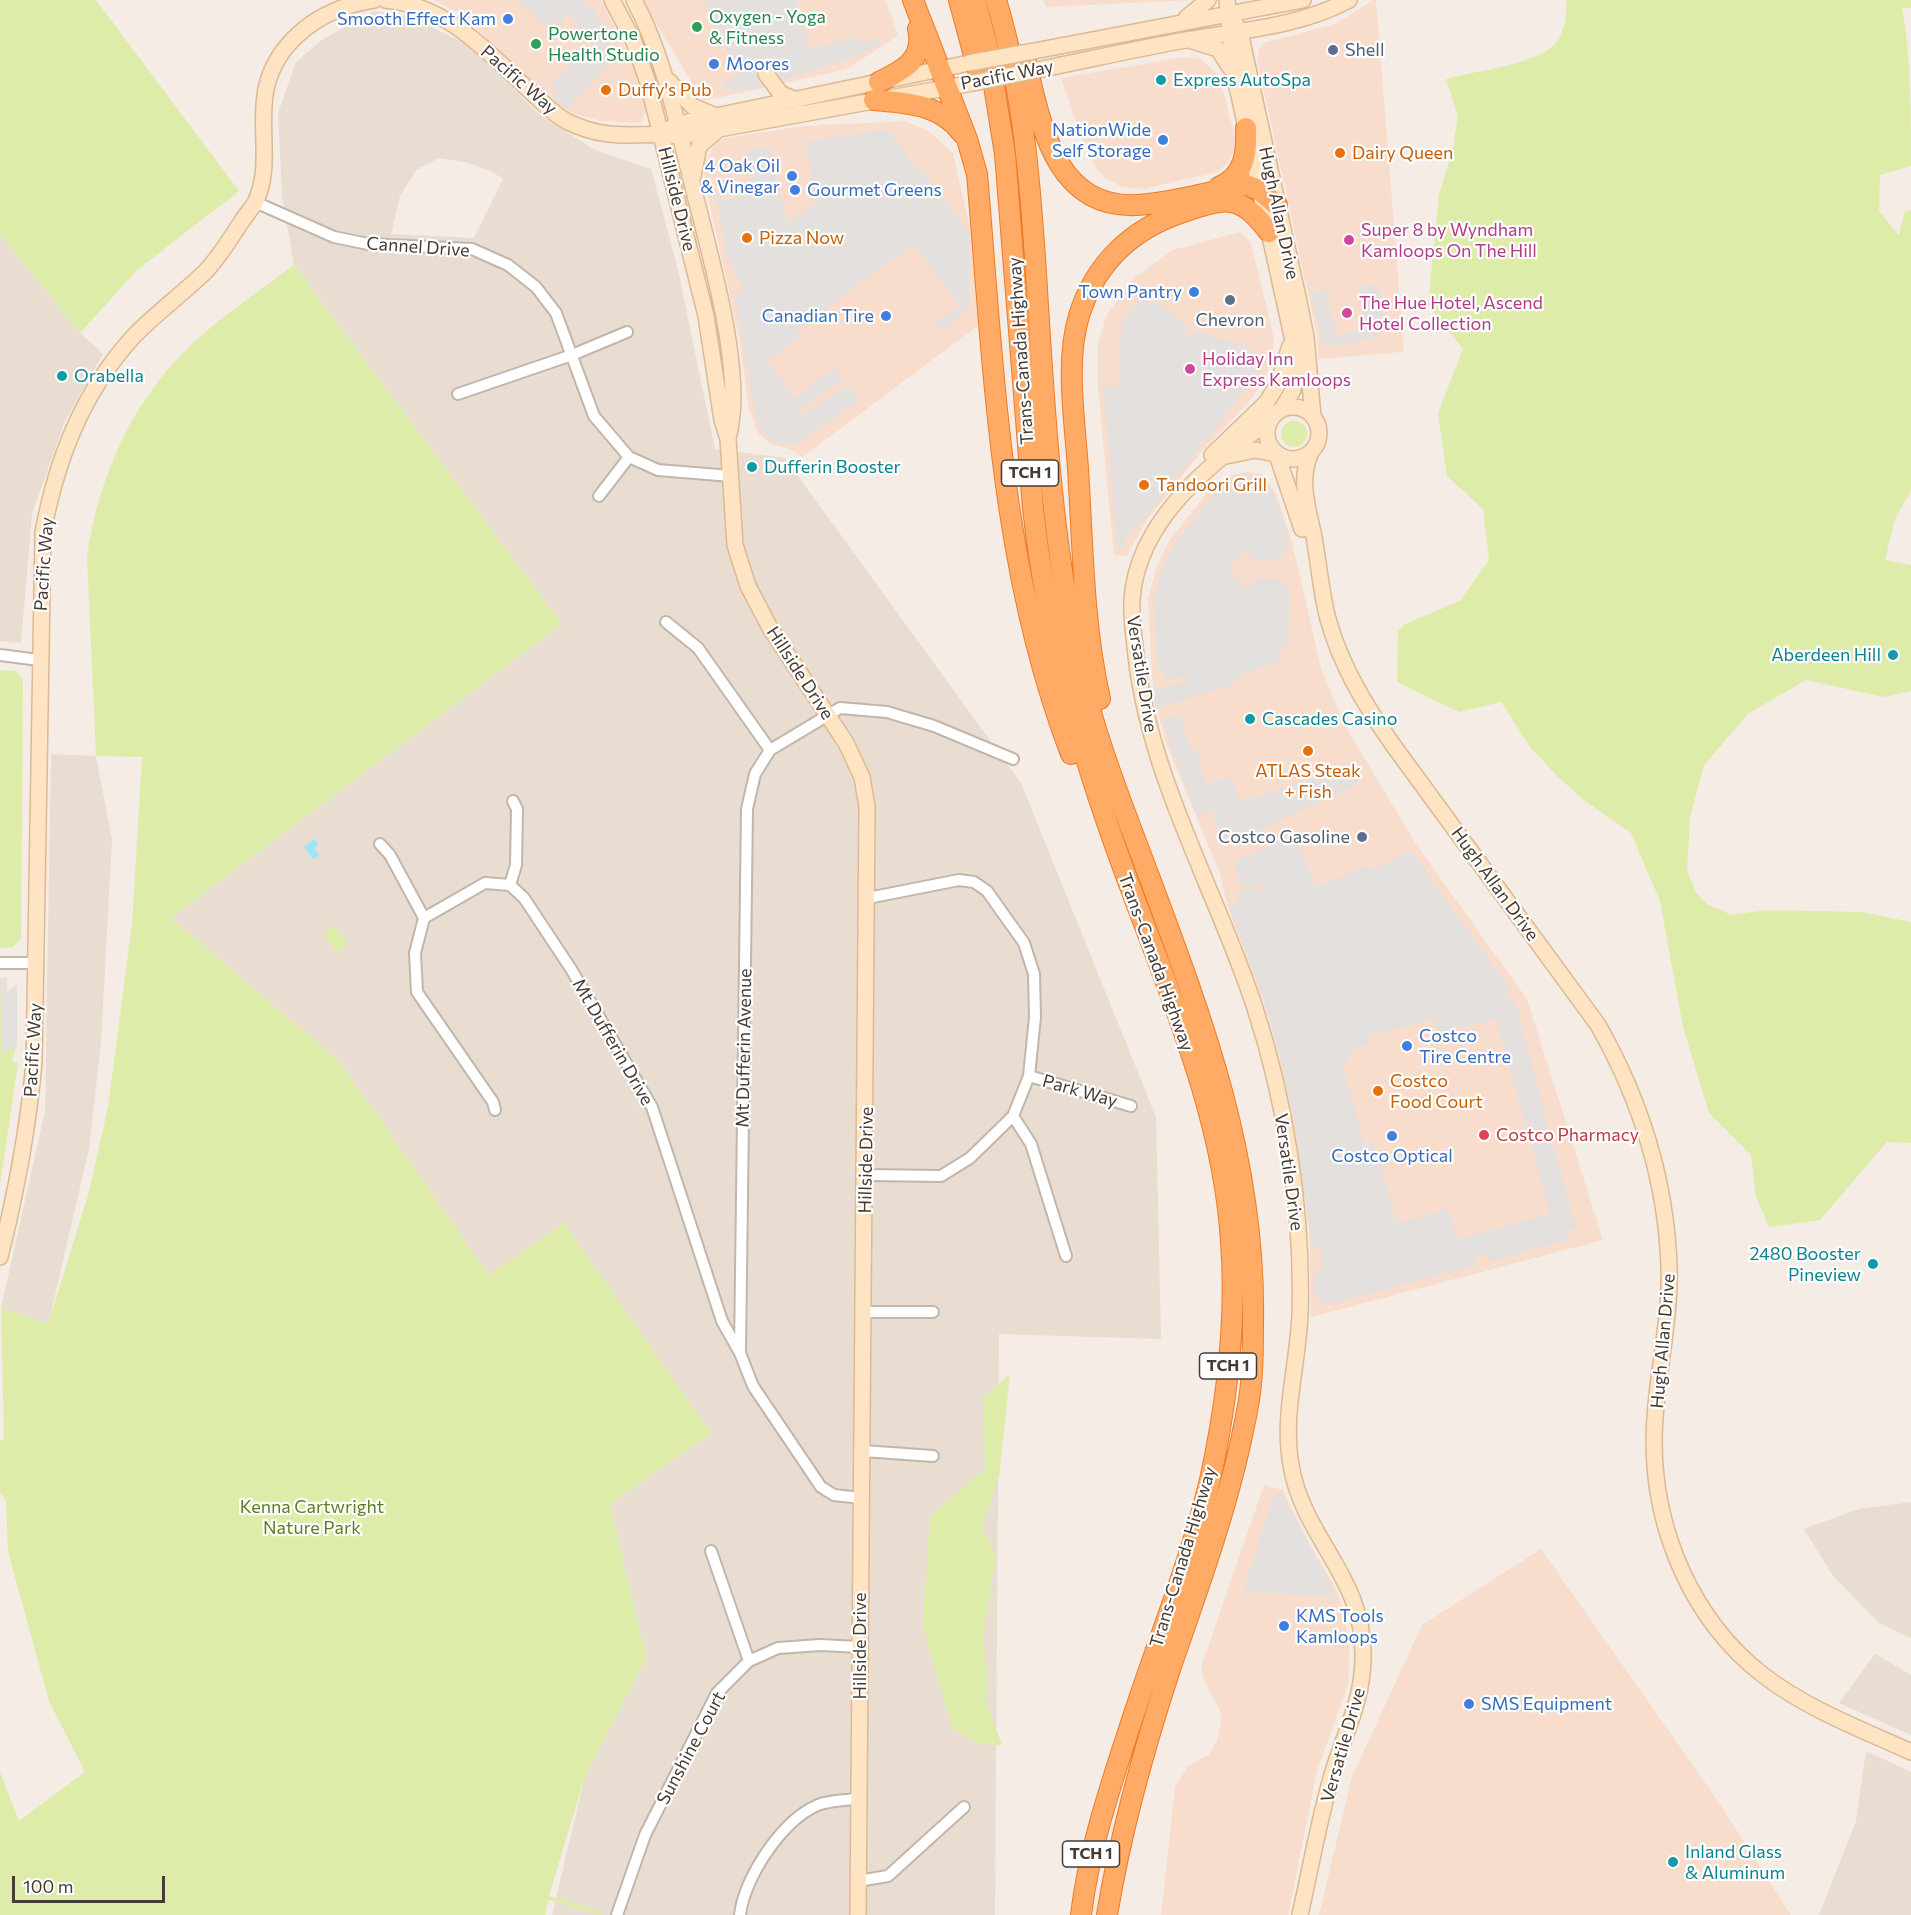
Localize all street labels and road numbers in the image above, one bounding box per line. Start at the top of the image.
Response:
street label: Pacific Way [476,41,562,119]
street label: Pacific Way [959,55,1055,95]
street label: Hillside Drive [654,145,700,253]
street label: Hugh Allan Drive [1254,145,1304,281]
street label: Cannel Drive [366,233,470,261]
street label: Trans-Canada Highway [1004,256,1038,446]
road number: TCH 1 [1002,460,1058,486]
street label: Pacific Way [30,516,58,612]
street label: Versatile Drive [1122,614,1162,734]
street label: Hillside Drive [762,622,838,724]
street label: Hugh Allan Drive [1447,823,1543,945]
street label: Trans-Canada Highway [1114,870,1198,1054]
street label: Mt Dufferin Avenue [732,968,756,1128]
street label: Mt Dufferin Drive [568,975,658,1109]
street label: Pacific Way [20,1002,46,1098]
street label: Park Way [1040,1070,1120,1112]
street label: Hillside Drive [854,1106,878,1214]
street label: Versatile Drive [1270,1112,1308,1232]
street label: Hugh Allan Drive [1646,1273,1680,1409]
road number: TCH 1 [1200,1353,1256,1379]
street label: Trans-Canada Highway [1145,1464,1221,1650]
street label: Hillside Drive [849,1593,871,1699]
street label: Versatile Drive [1316,1685,1370,1805]
street label: Sunshine Court [652,1688,730,1808]
road number: TCH 1 [1062,1841,1120,1867]

